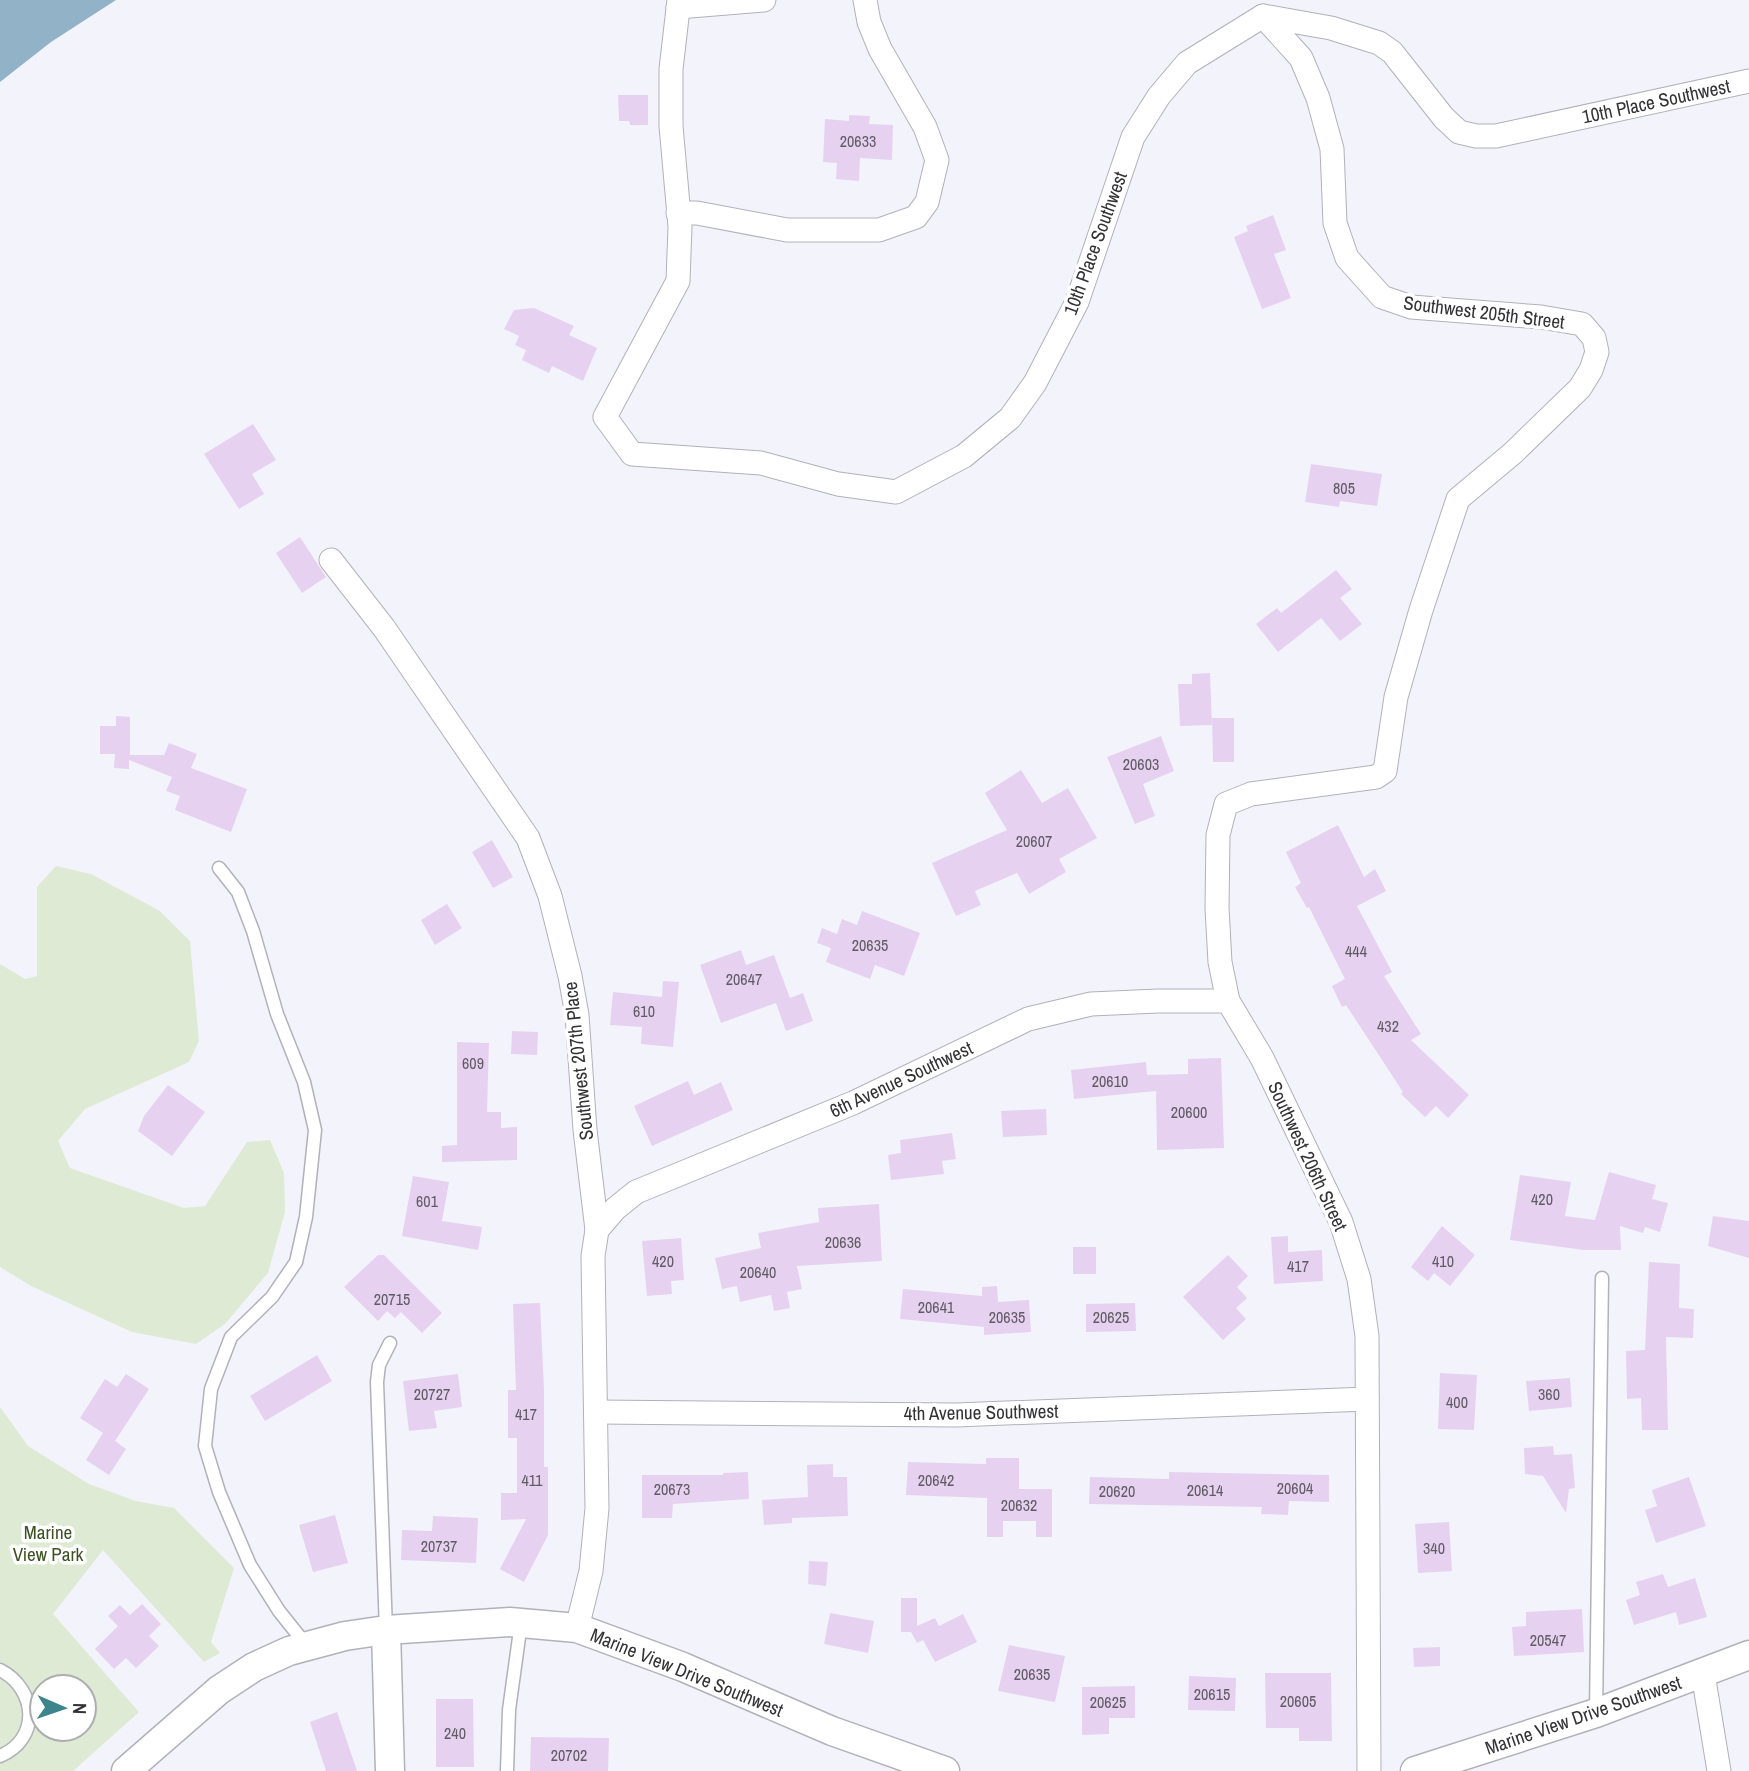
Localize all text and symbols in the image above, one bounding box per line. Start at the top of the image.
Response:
street label: 10th Place Southwest [1580,72,1733,129]
house number: 20633 [840,130,876,152]
street label: 10th Place Southwest [1057,167,1133,318]
street label: Southwest 205th Street [1402,289,1567,335]
house number: 805 [1333,477,1355,499]
house number: 20603 [1123,753,1159,775]
house number: 20607 [1016,830,1052,852]
house number: 20635 [852,934,888,956]
house number: 444 [1345,940,1367,962]
house number: 20647 [726,968,762,990]
street label: Southwest 207th Place [557,980,599,1142]
house number: 610 [633,1000,655,1022]
house number: 432 [1377,1015,1399,1037]
street label: 6th Avenue Southwest [825,1034,977,1123]
house number: 609 [462,1052,484,1074]
house number: 20610 [1092,1070,1128,1092]
street label: Southwest 206th Street [1262,1077,1354,1235]
house number: 20600 [1171,1101,1207,1123]
house number: 420 [1531,1188,1553,1210]
house number: 601 [416,1190,439,1212]
house number: 20636 [825,1231,861,1253]
house number: 420 [652,1250,674,1272]
house number: 410 [1432,1250,1454,1272]
house number: 417 [1287,1255,1309,1277]
house number: 20640 [740,1261,776,1283]
house number: 20715 [374,1288,410,1310]
house number: 20641 [918,1296,955,1318]
house number: 20635 [989,1306,1025,1328]
house number: 20625 [1093,1306,1129,1328]
house number: 20727 [414,1383,450,1405]
house number: 360 [1538,1383,1560,1405]
house number: 400 [1446,1391,1468,1413]
street label: 4th Avenue Southwest [903,1398,1059,1426]
house number: 417 [515,1403,537,1425]
house number: 411 [522,1469,543,1491]
house number: 20642 [918,1469,954,1491]
house number: 20604 [1277,1477,1313,1499]
house number: 20673 [654,1478,690,1500]
house number: 20614 [1187,1479,1223,1501]
house number: 20620 [1099,1480,1135,1502]
house number: 20632 [1001,1494,1037,1516]
park label: Marine View Park [13,1519,84,1567]
house number: 20737 [421,1535,457,1557]
house number: 340 [1423,1537,1445,1559]
street label: Marine View Drive Southwest [587,1621,788,1723]
house number: 20547 [1530,1629,1566,1651]
house number: 20635 [1014,1663,1050,1685]
street label: Marine View Drive Southwest [1481,1669,1685,1761]
north arrow [28,1673,98,1743]
house number: 20615 [1194,1683,1230,1705]
house number: 20605 [1280,1690,1316,1712]
house number: 20625 [1090,1691,1126,1713]
text: N [67,1703,93,1715]
house number: 240 [444,1722,466,1744]
house number: 20702 [551,1744,587,1766]

